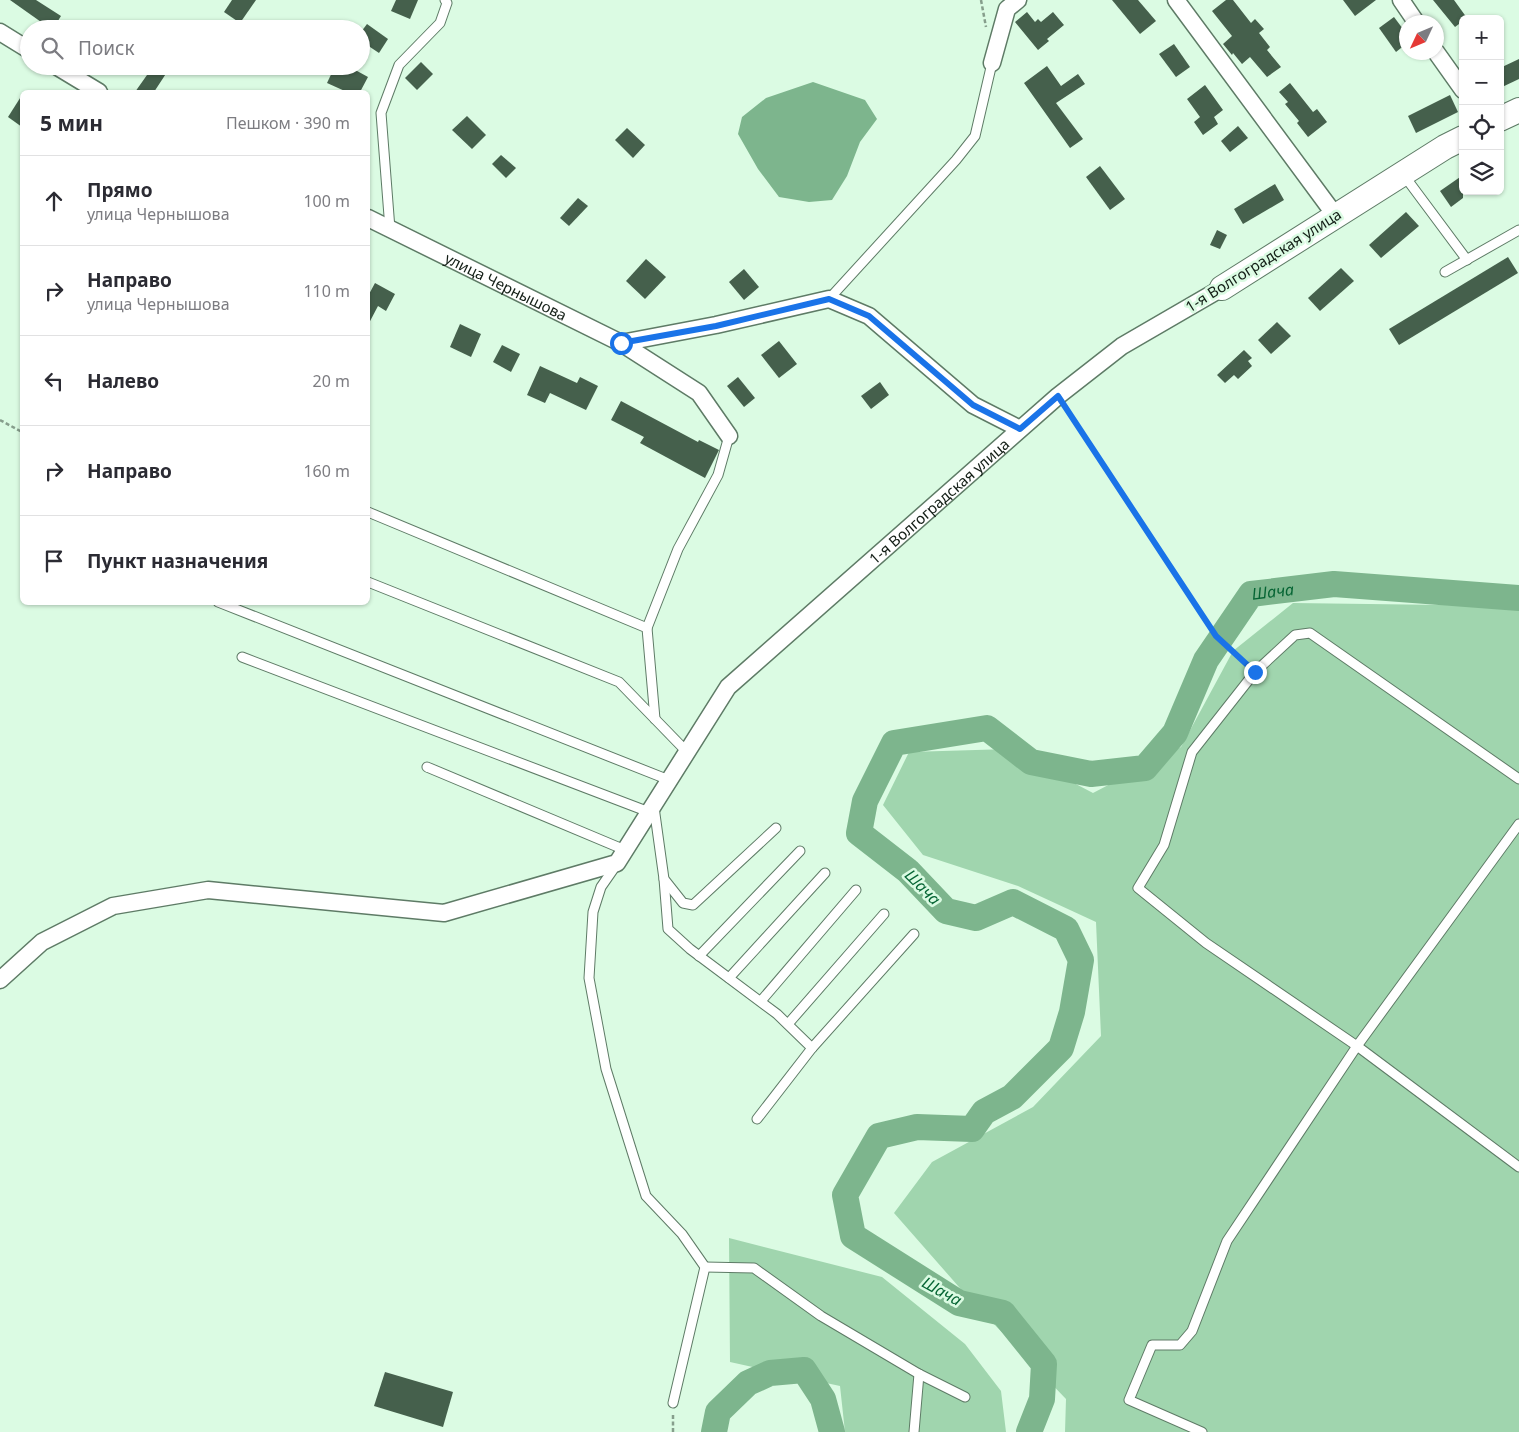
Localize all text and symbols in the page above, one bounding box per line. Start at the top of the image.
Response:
north arrow [1399,15,1444,60]
map controls [1459,15,1504,195]
button: + [1459,15,1504,60]
search box [20,20,370,75]
icon: search [38,34,66,62]
text: Поиск [78,35,134,61]
button: − [1459,60,1504,105]
button: locate [1459,105,1504,150]
text: 5 мин [40,109,103,137]
text: Пешком · 390 m [226,112,350,134]
button: layers [1459,150,1504,195]
text: Прямо [87,177,153,203]
icon: ahead [40,187,68,215]
text: 100 m [303,190,350,212]
text: улица Чернышова [87,203,230,225]
street label: 1-я Волгоградская улица [1181,204,1345,316]
street label: улица Чернышова [442,248,570,325]
text: Направо [87,267,172,293]
icon: right [40,277,68,305]
text: 110 m [303,280,350,302]
text: улица Чернышова [87,293,230,315]
route start [610,332,633,355]
icon: left [40,367,68,395]
text: Налево [87,368,159,394]
text: 20 m [313,370,350,392]
street label: 1-я Волгоградская улица [865,434,1013,568]
icon: right [40,457,68,485]
text: Направо [87,458,172,484]
text: 160 m [303,460,350,482]
icon: arrive [40,547,68,575]
text: Пункт назначения [87,548,268,574]
water label: Шача [1251,578,1295,605]
route end [1244,661,1267,684]
water label: Шача [900,864,946,910]
water label: Шача [918,1271,966,1311]

